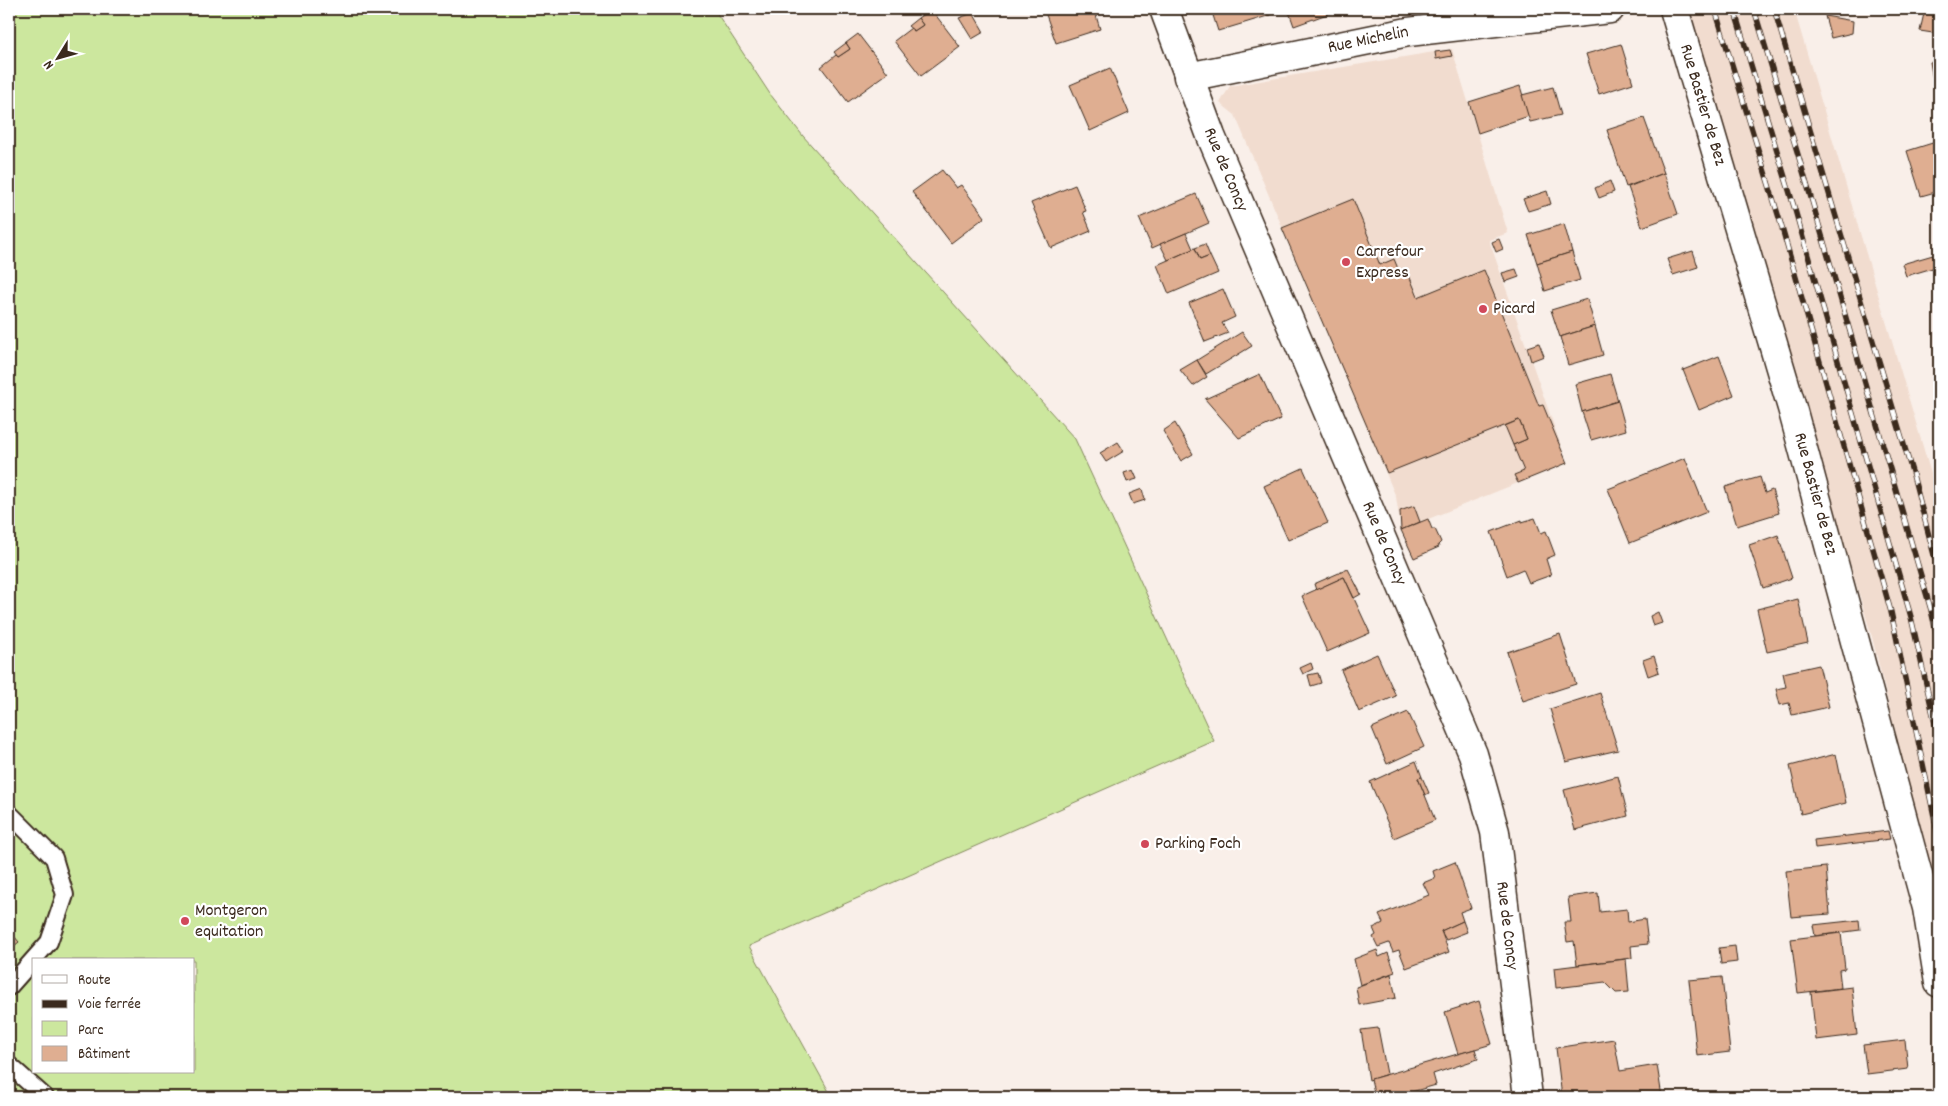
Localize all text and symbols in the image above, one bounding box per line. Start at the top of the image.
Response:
street label: Rue Michelin [1326,20,1411,61]
north arrow [32,32,82,82]
street label: Rue Bastier de Bez [1673,41,1732,169]
text: N [39,56,59,73]
street label: Rue de Concy [1197,124,1254,216]
place label: Carrefour Express [1356,240,1424,286]
marker: Carrefour Express [1340,256,1352,268]
place label: Picard [1493,297,1535,322]
marker: Picard [1477,303,1489,315]
street label: Rue Bastier de Bez [1787,430,1844,558]
street label: Rue de Concy [1355,498,1413,590]
place label: Parking Foch [1155,832,1241,857]
marker: Parking Foch [1139,838,1151,850]
street label: Rue de Concy [1489,880,1525,972]
place label: Montgeron equitation [195,899,267,945]
marker: Montgeron equitation [179,915,191,927]
legend [32,958,195,1074]
text: Route [78,970,111,992]
text: Voie ferrée [78,994,141,1016]
text: Parc [78,1020,103,1042]
text: Bâtiment [78,1044,131,1066]

